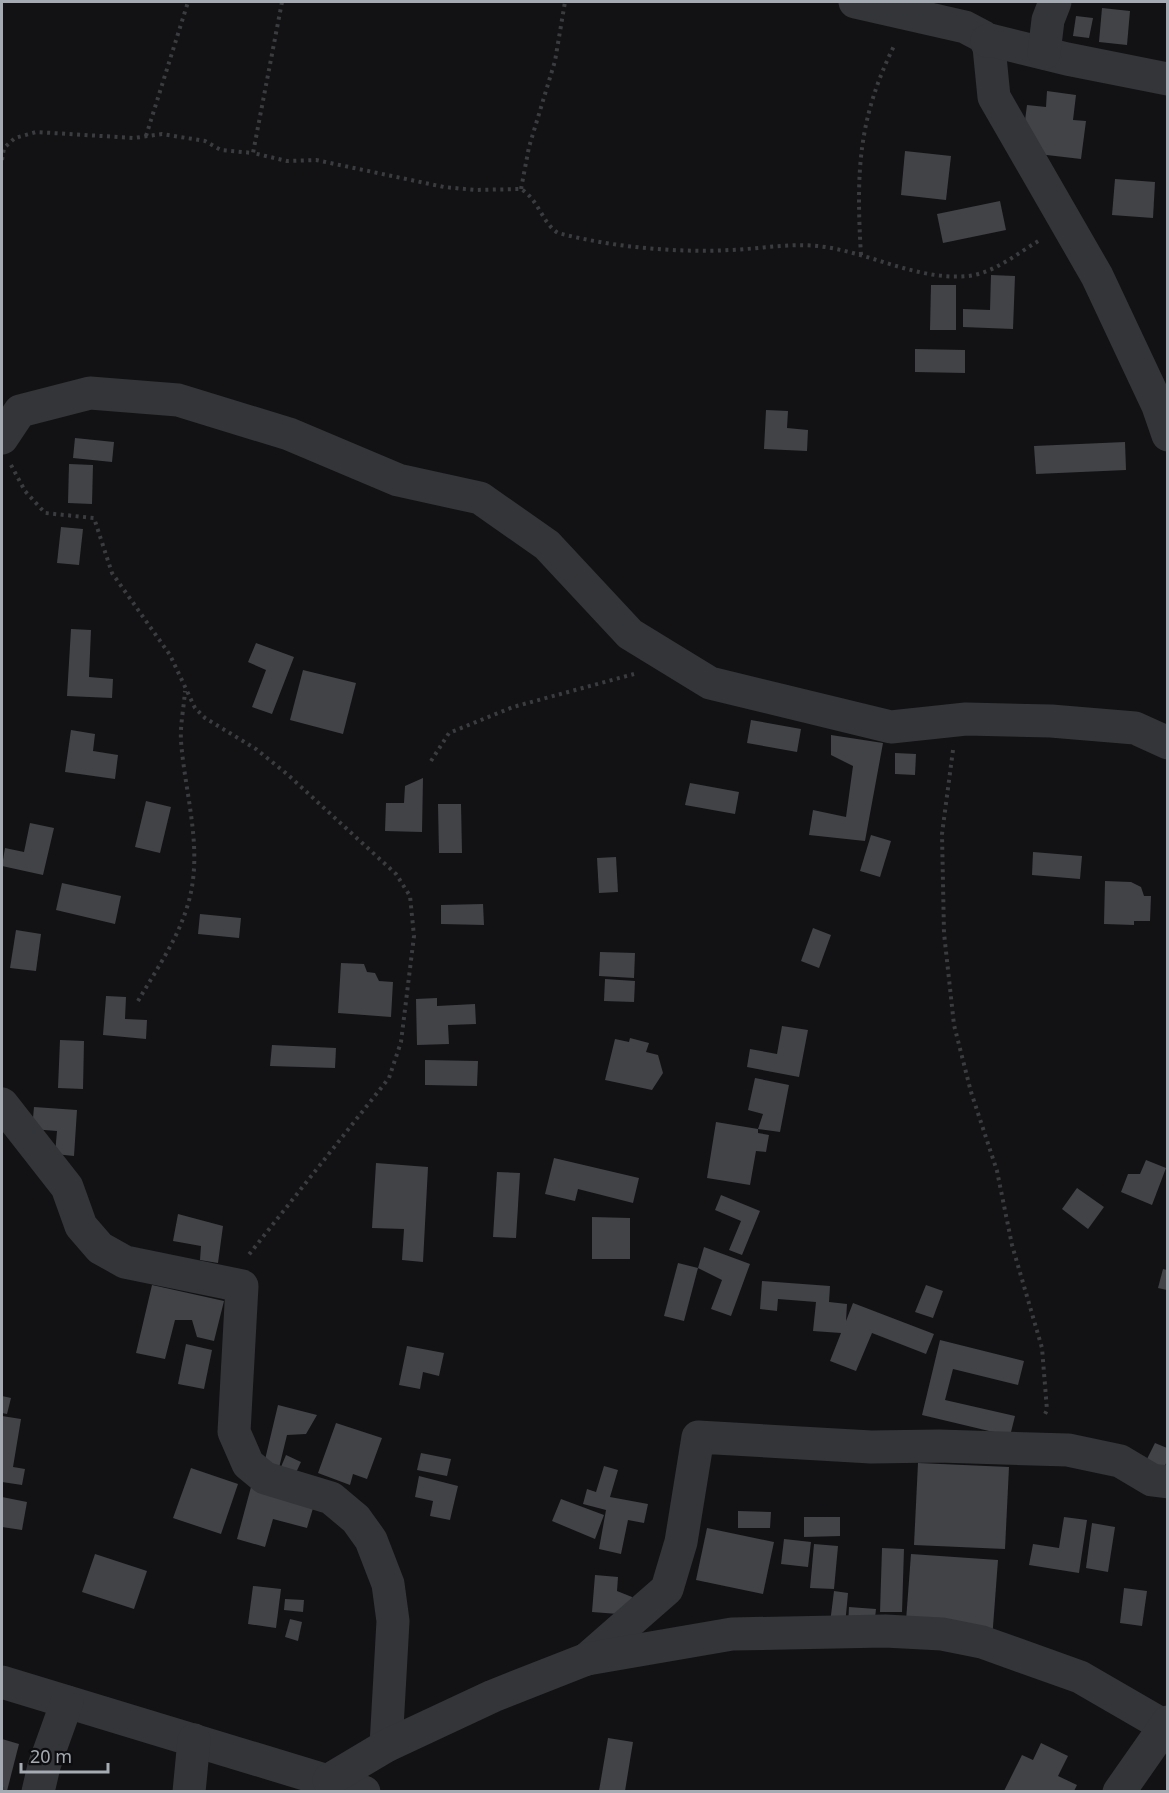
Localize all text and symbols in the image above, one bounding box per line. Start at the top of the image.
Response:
scale bar [21,1736,108,1774]
text: 20 m [30,1744,72,1768]

